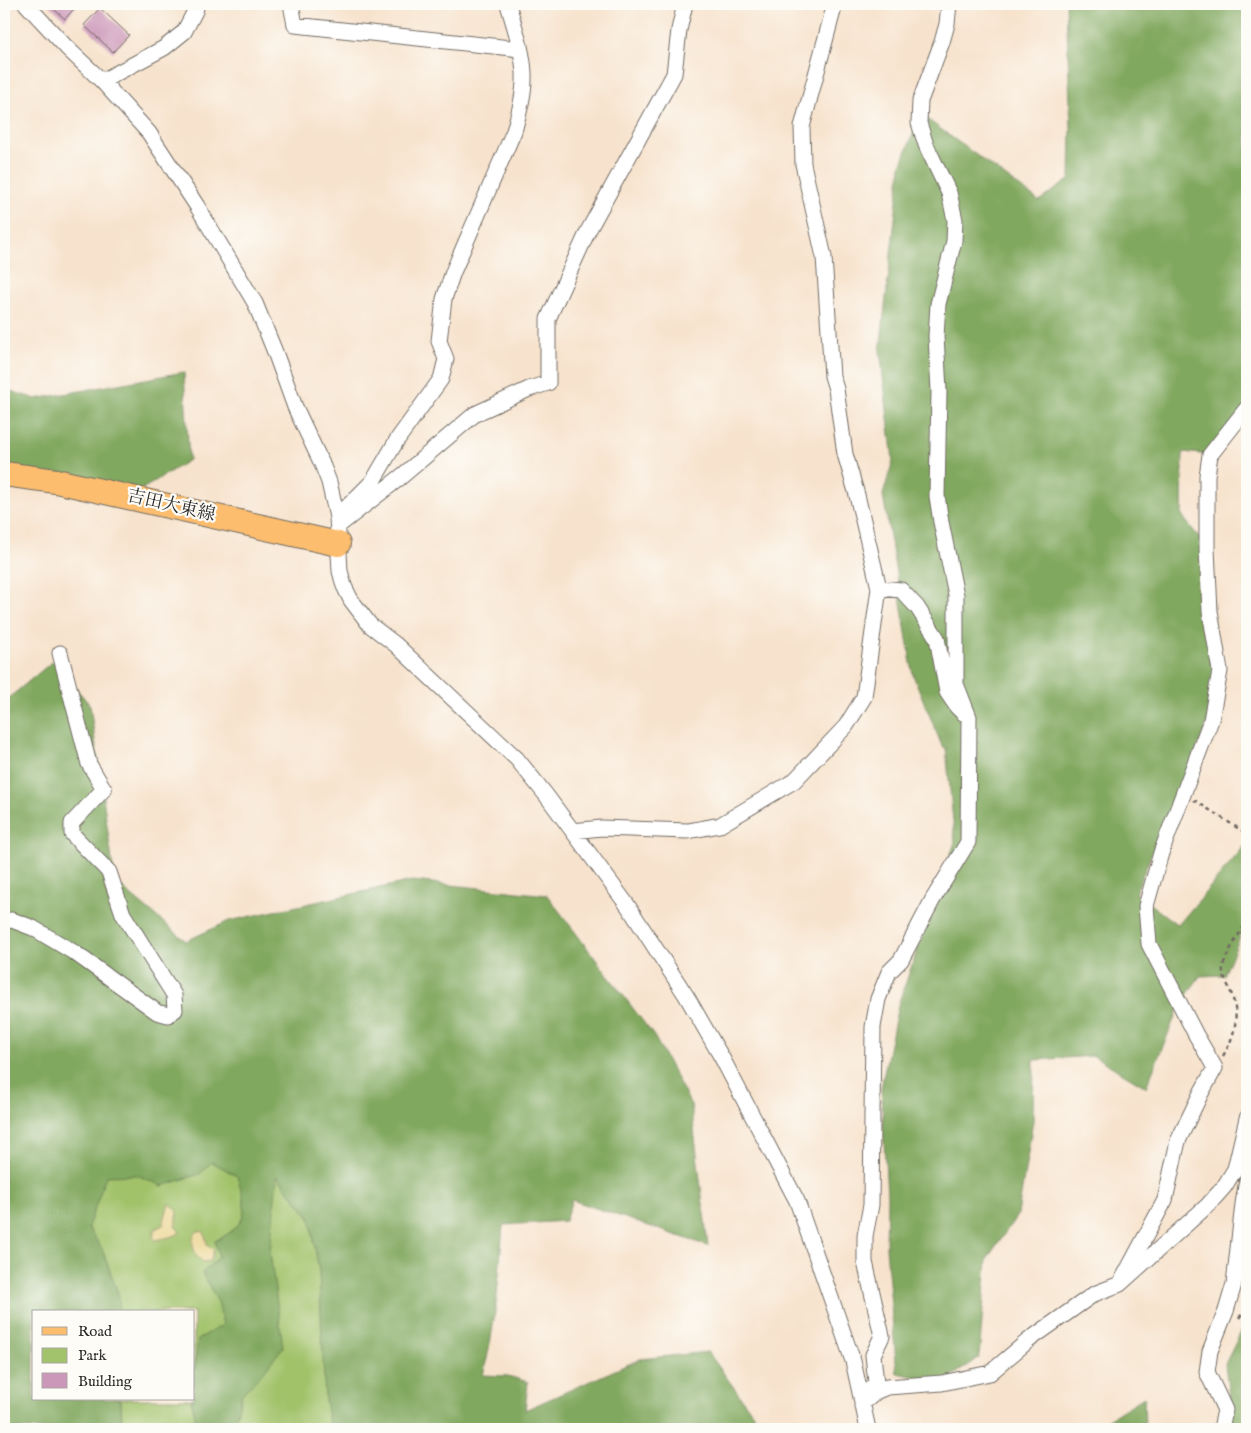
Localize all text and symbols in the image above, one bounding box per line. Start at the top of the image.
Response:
street label: 吉田大東線 [125,485,217,527]
legend [32,1310,195,1400]
text: Road [78,1322,113,1341]
text: Park [78,1346,108,1365]
text: Building [78,1372,133,1391]

